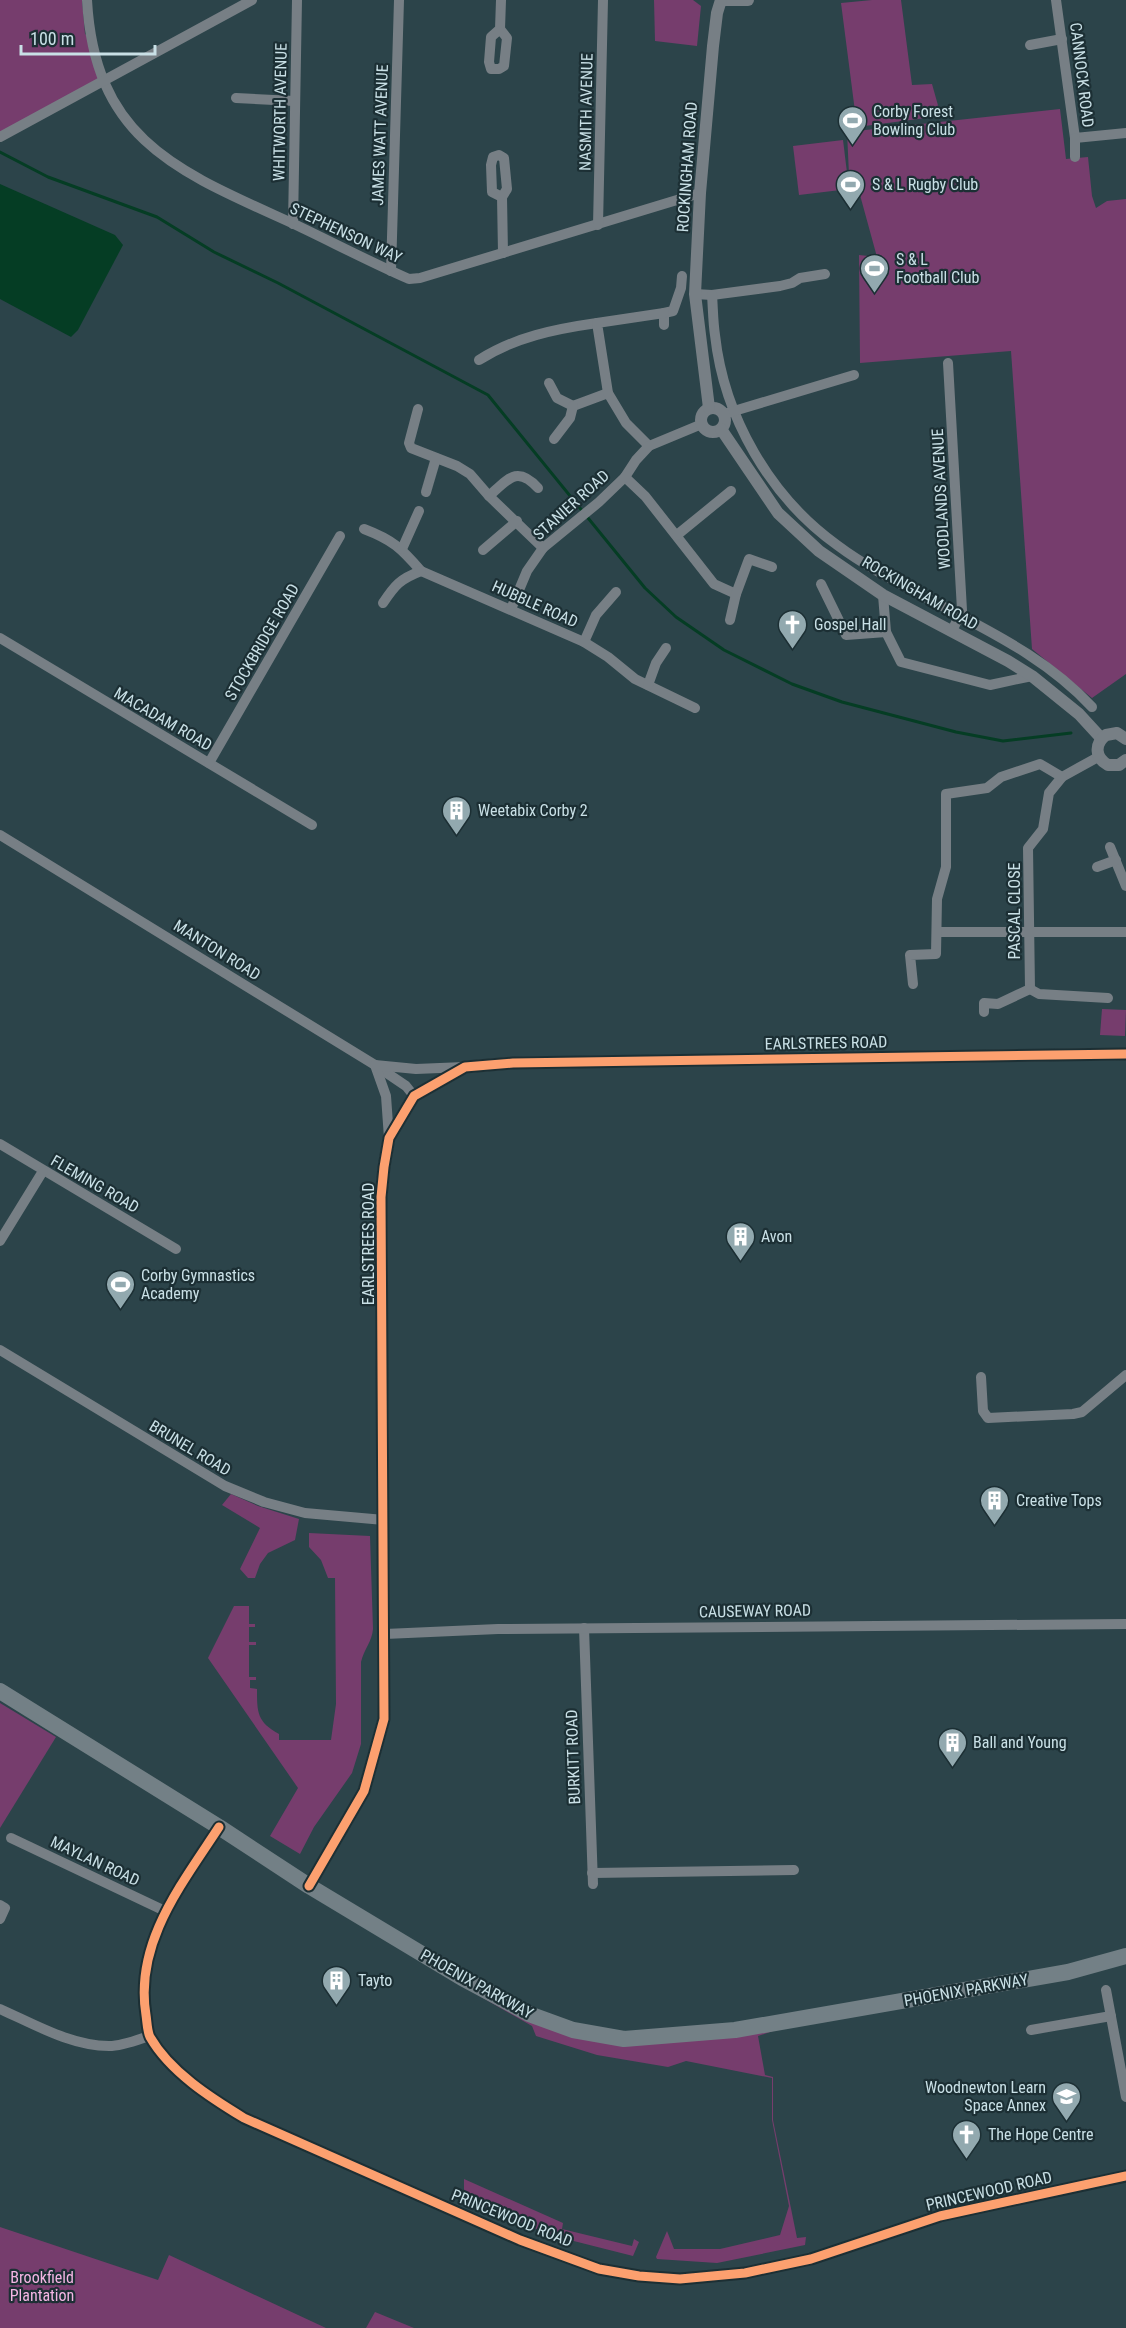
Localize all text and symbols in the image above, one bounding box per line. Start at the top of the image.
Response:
scale bar [21,18,154,56]
street label: CANNOCK ROAD [1066,21,1098,129]
text: 100 m [30,28,74,49]
street label: WHITWORTH AVENUE [269,43,291,181]
street label: NASMITH AVENUE [575,53,597,171]
street label: JAMES WATT AVENUE [368,64,392,206]
street label: ROCKINGHAM ROAD [673,101,701,233]
place label: Corby Forest Bowling Club [873,102,955,139]
sports icon: Corby Forest Bowling Club [836,104,868,146]
sports icon: S & L Rugby Club [835,168,867,210]
place label: S & L Rugby Club [872,175,978,194]
street label: STEPHENSON WAY [287,199,406,268]
place label: S & L Football Club [896,250,979,287]
sports icon: S & L Football Club [859,252,891,294]
street label: WOODLANDS AVENUE [928,428,954,570]
street label: STANIER ROAD [529,466,613,544]
street label: ROCKINGHAM ROAD [859,552,981,634]
street label: HUBBLE ROAD [489,577,581,631]
street label: STOCKBRIDGE ROAD [221,580,303,704]
church icon: Gospel Hall [777,608,809,650]
place label: Gospel Hall [814,615,886,634]
street label: MACADAM ROAD [111,683,215,755]
building icon: Weetabix Corby 2 [441,794,473,836]
place label: Weetabix Corby 2 [478,801,588,820]
street label: PASCAL CLOSE [1005,862,1024,959]
street label: MANTON ROAD [170,916,264,984]
street label: EARLSTREES ROAD [765,1032,887,1054]
street label: FLEMING ROAD [48,1151,142,1217]
street label: EARLSTREES ROAD [359,1183,378,1305]
building icon: Avon [724,1220,756,1262]
place label: Avon [761,1227,792,1246]
place label: Corby Gymnastics Academy [141,1266,255,1303]
sports icon: Corby Gymnastics Academy [104,1268,136,1310]
street label: BRUNEL ROAD [146,1416,234,1480]
building icon: Creative Tops [979,1484,1011,1526]
place label: Creative Tops [1016,1491,1102,1510]
street label: CAUSEWAY ROAD [699,1601,811,1621]
street label: BURKITT ROAD [562,1709,584,1805]
building icon: Ball and Young [936,1726,968,1768]
place label: Ball and Young [973,1733,1067,1752]
street label: MAYLAN ROAD [47,1832,143,1890]
street label: PHOENIX PARKWAY [417,1945,537,2023]
building icon: Tayto [321,1964,353,2006]
street label: PHOENIX PARKWAY [902,1970,1030,2010]
place label: Tayto [358,1971,392,1990]
place label: Woodnewton Learn Space Annex [925,2078,1046,2115]
school or university icon: Woodnewton Learn Space Annex [1051,2080,1083,2122]
church icon: The Hope Centre [951,2118,983,2160]
place label: The Hope Centre [988,2125,1094,2144]
street label: PRINCEWOOD ROAD [924,2167,1054,2215]
street label: PRINCEWOOD ROAD [449,2185,575,2251]
park label: Brookfield Plantation [10,2268,74,2305]

